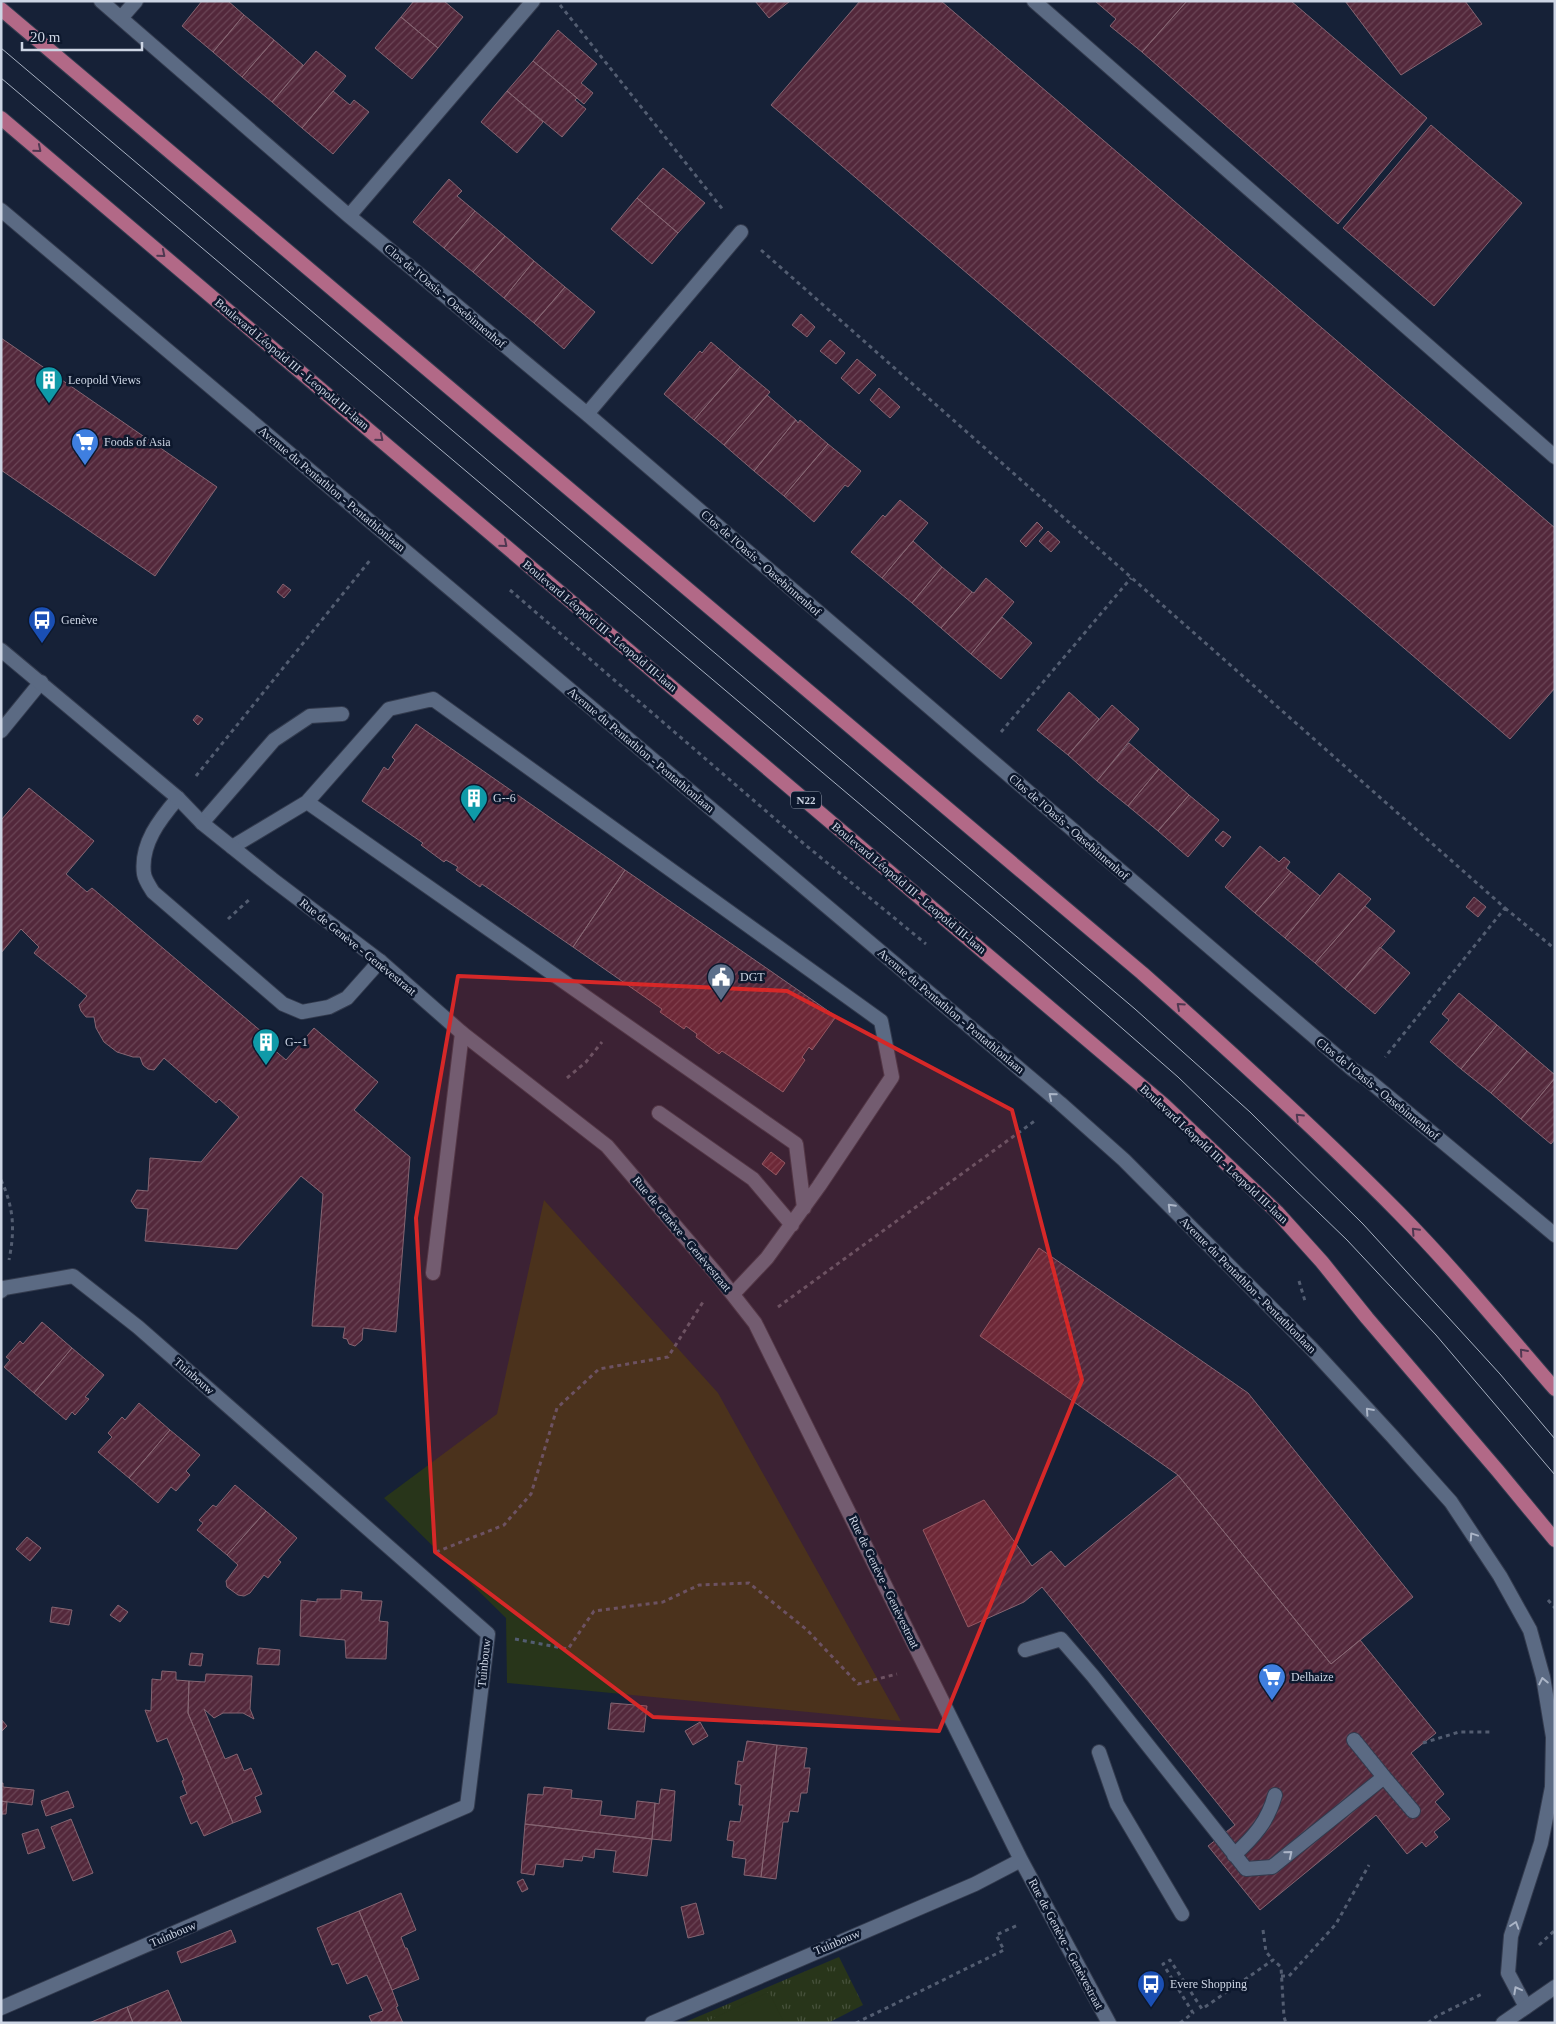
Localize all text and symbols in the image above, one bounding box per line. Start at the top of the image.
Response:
scale bar [22,20,142,52]
text: 20 m [30,29,61,45]
one-way arrow [33,143,42,152]
street label: Clos de l'Oasis - Oasebinnenhof [381,241,509,351]
one-way arrow [157,248,166,257]
street label: Boulevard Léopold III - Leopold III-laan [212,295,372,433]
building icon: Leopold Views [34,365,64,404]
place label: Leopold Views [68,373,141,387]
street label: Avenue du Pentathlon - Pentathlonlaan [256,424,408,554]
supermarket icon: Foods of Asia [70,427,100,466]
one-way arrow [374,433,383,442]
place label: Foods of Asia [104,435,171,449]
street label: Clos de l'Oasis - Oasebinnenhof [698,507,824,619]
one-way arrow [498,538,507,547]
street label: Boulevard Léopold III - Leopold III-laan [520,557,680,695]
bus stop icon: Genève [27,605,57,644]
place label: Genève [61,613,98,627]
street label: Avenue du Pentathlon - Pentathlonlaan [565,685,717,815]
street label: Clos de l'Oasis - Oasebinnenhof [1006,771,1132,883]
building icon: G--6 [459,783,489,822]
place label: G--6 [493,791,516,805]
road number: N22 [791,792,821,808]
street label: Boulevard Léopold III - Leopold III-laan [829,819,989,957]
street label: Rue de Genève - Genèvestraat [297,896,420,999]
street label: Avenue du Pentathlon - Pentathlonlaan [875,946,1027,1076]
public building icon: DGT [706,962,736,1001]
place label: DGT [740,970,765,984]
one-way arrow [1176,1003,1185,1012]
building icon: G--1 [251,1027,281,1066]
place label: G--1 [285,1035,308,1049]
street label: Clos de l'Oasis - Oasebinnenhof [1314,1035,1442,1143]
street label: Boulevard Léopold III - Leopold III-laan [1137,1082,1291,1226]
one-way arrow [1049,1093,1058,1102]
one-way arrow [1296,1114,1305,1123]
street label: Rue de Genève - Genèvestraat [630,1174,735,1295]
one-way arrow [1168,1204,1177,1213]
street label: Avenue du Pentathlon - Pentathlonlaan [1177,1214,1319,1356]
one-way arrow [1412,1227,1421,1236]
one-way arrow [1520,1349,1529,1358]
street label: Tuinbouw [171,1355,217,1398]
one-way arrow [1366,1408,1375,1417]
street label: Rue de Genève - Genèvestraat [846,1513,923,1651]
one-way arrow [1470,1532,1479,1541]
street label: Tuinbouw [474,1638,494,1688]
supermarket icon: Delhaize [1257,1662,1287,1701]
place label: Delhaize [1291,1670,1334,1684]
one-way arrow [1538,1676,1549,1685]
one-way arrow [1283,1851,1292,1860]
street label: Rue de Genève - Genèvestraat [1026,1876,1107,2012]
street label: Tuinbouw [148,1918,199,1950]
one-way arrow [1509,1921,1519,1929]
street label: Tuinbouw [812,1926,863,1958]
bus stop icon: Evere Shopping [1136,1969,1166,2008]
place label: Evere Shopping [1170,1977,1247,1991]
one-way arrow [1513,1986,1523,1995]

